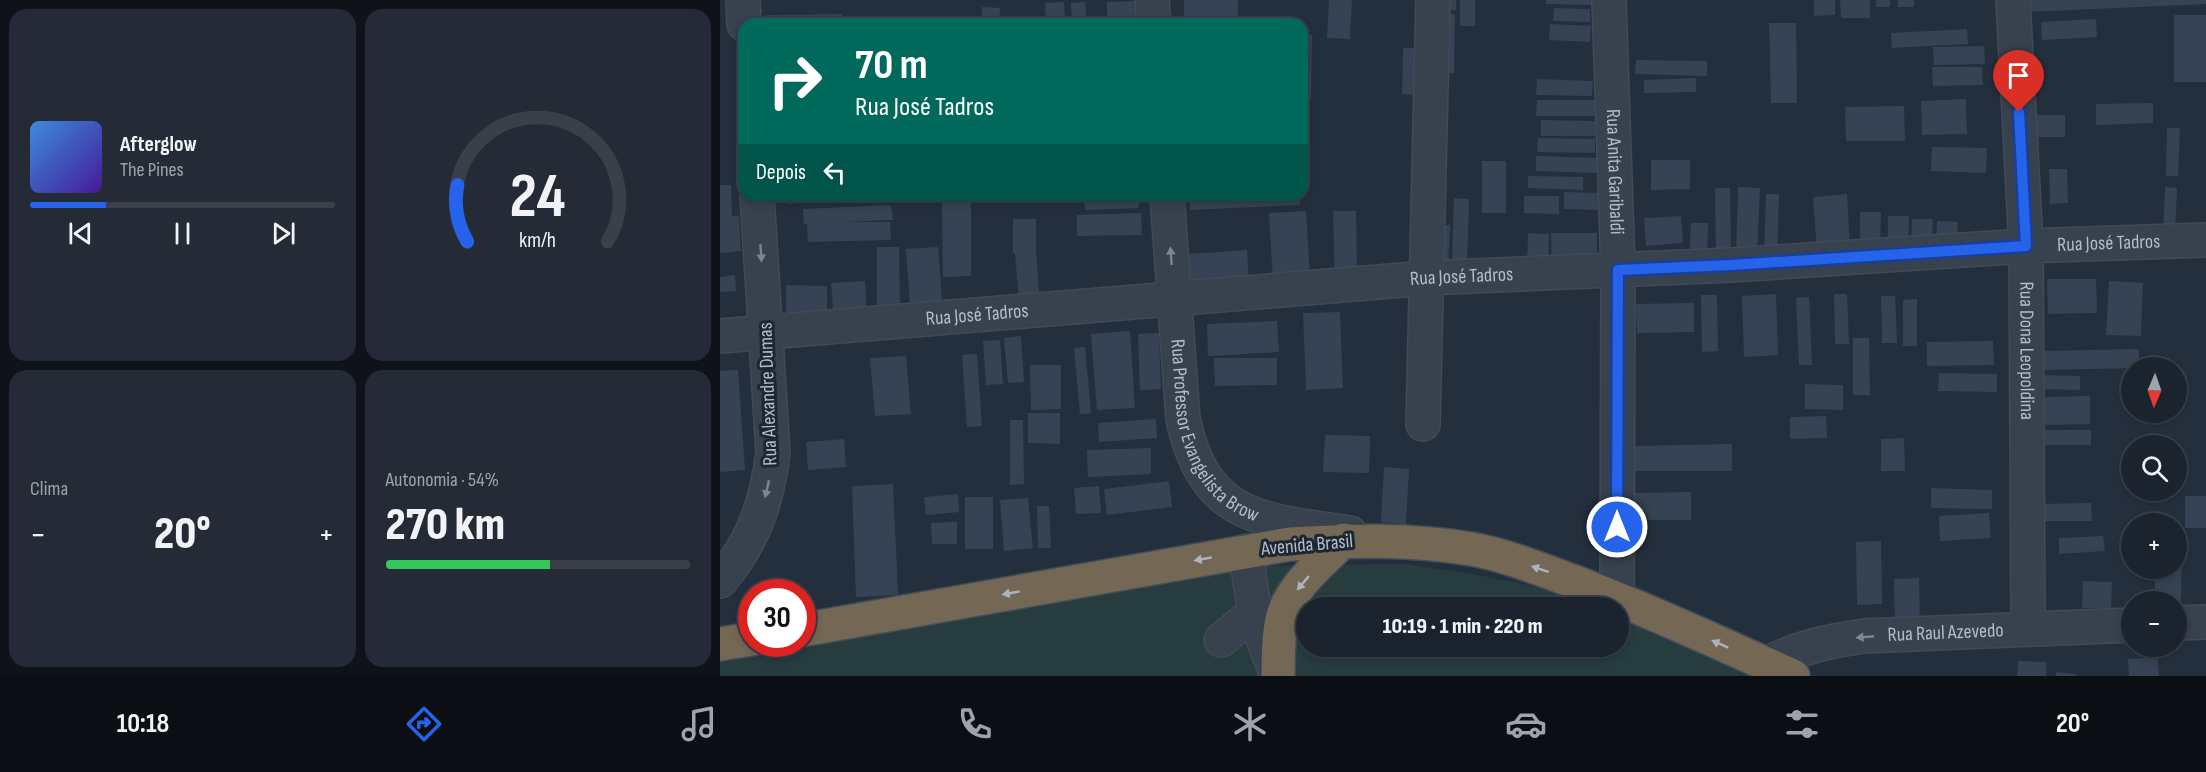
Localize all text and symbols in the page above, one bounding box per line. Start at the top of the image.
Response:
text: 70 m [855,40,928,91]
icon: right [756,42,834,120]
pin [1993,50,2044,112]
icon: arrive [2002,59,2035,92]
text: Rua José Tadros [855,91,994,123]
street label: Rua Anita Garibaldi [1601,109,1629,235]
text: Afterglow [120,131,197,158]
icon: left [818,156,851,189]
text: The Pines [120,158,184,182]
text: Depois [756,159,806,186]
text: 24 [510,160,566,235]
icon: previous [64,217,97,250]
icon: pause [166,217,199,250]
icon: next [267,217,300,250]
text: km/h [519,229,556,254]
street label: Rua José Tadros [2057,230,2161,257]
one-way arrow [756,244,766,263]
one-way arrow [1167,247,1176,266]
street label: Rua José Tadros [1409,262,1514,291]
street label: Rua Dona Leopoldina [2014,281,2039,420]
street label: Rua José Tadros [925,299,1030,331]
street label: Rua Alexandre Dumas [754,322,782,466]
street label: Rua Professor Evangelista Brow [1165,338,1262,527]
north arrow [2121,357,2187,423]
map controls [2121,357,2187,657]
button: search [2121,435,2187,501]
text: Autonomia · 54% [386,468,499,492]
text: Clima [30,477,68,501]
one-way arrow [762,480,772,499]
position arrow [1585,495,1649,559]
text: 270 km [386,498,505,553]
text: 20° [154,507,211,562]
button: + [2121,513,2187,579]
text: − [30,515,46,555]
text: + [318,515,335,555]
street label: Avenida Brasil [1259,529,1354,561]
one-way arrow [1193,555,1212,564]
one-way arrow [1531,564,1549,573]
one-way arrow [1297,575,1310,591]
speed limit sign: 30 [738,579,816,657]
one-way arrow [1001,589,1020,598]
button: − [2121,591,2187,657]
text: 10:19 · 1 min · 220 m [1383,613,1542,640]
street label: Rua Raul Azevedo [1887,618,2004,647]
one-way arrow [1855,632,1874,642]
one-way arrow [1711,638,1729,648]
icon: directions [403,703,445,745]
icon: music [678,703,720,745]
icon: phone [954,703,996,745]
icon: climate [1229,703,1271,745]
icon: car [1505,703,1547,745]
icon: filters [1781,703,1823,745]
text: 10:18 [117,708,169,740]
text: 20° [2056,708,2089,740]

